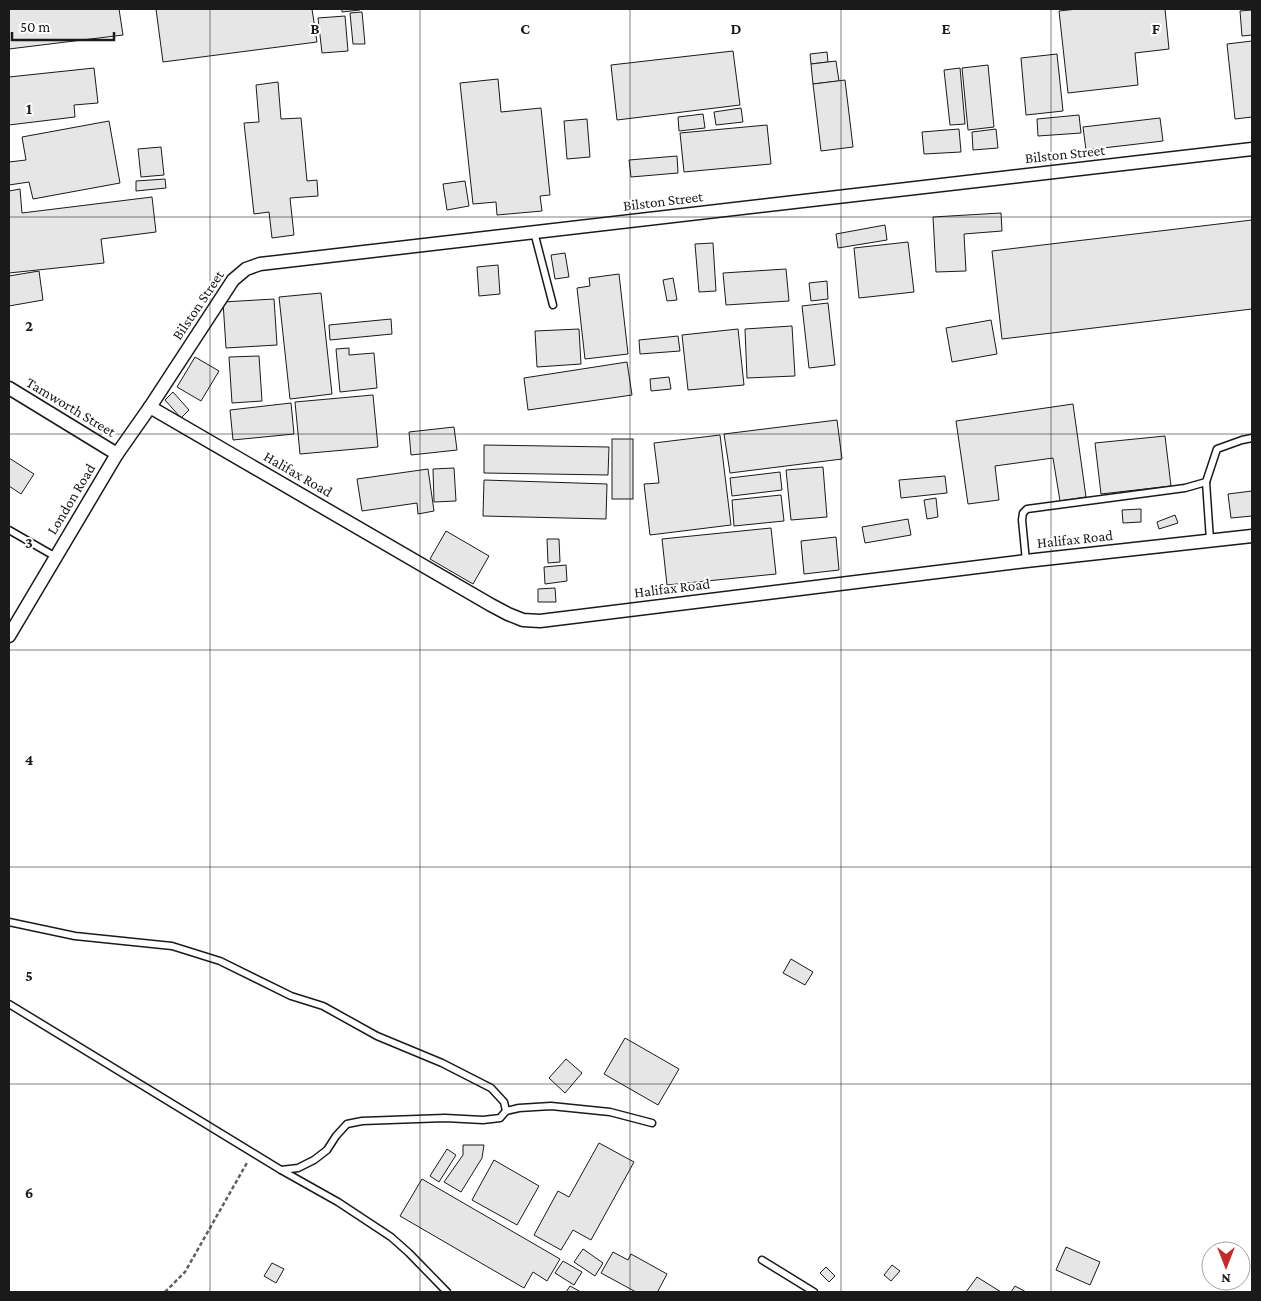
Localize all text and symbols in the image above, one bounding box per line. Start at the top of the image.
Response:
scale bar [12,10,115,42]
text: 50 m [20,19,50,35]
text: B [310,20,320,37]
text: C [520,20,530,37]
text: D [730,20,742,37]
text: E [941,20,951,37]
text: F [1152,20,1161,37]
text: 1 [26,100,32,117]
street label: Bilston Street [1024,142,1107,166]
street label: Bilston Street [622,188,705,214]
street label: Bilston Street [169,266,228,343]
text: 2 [25,317,33,334]
street label: Tamworth Street [23,374,119,440]
street label: Halifax Road [261,448,335,500]
street label: London Road [44,461,98,537]
street label: Halifax Road [1036,527,1114,551]
text: 3 [25,534,33,551]
street label: Halifax Road [633,575,711,601]
text: 4 [25,751,34,768]
text: 5 [25,967,33,984]
text: 6 [25,1184,33,1201]
north arrow [1201,1241,1251,1291]
text: N [1221,1271,1231,1287]

